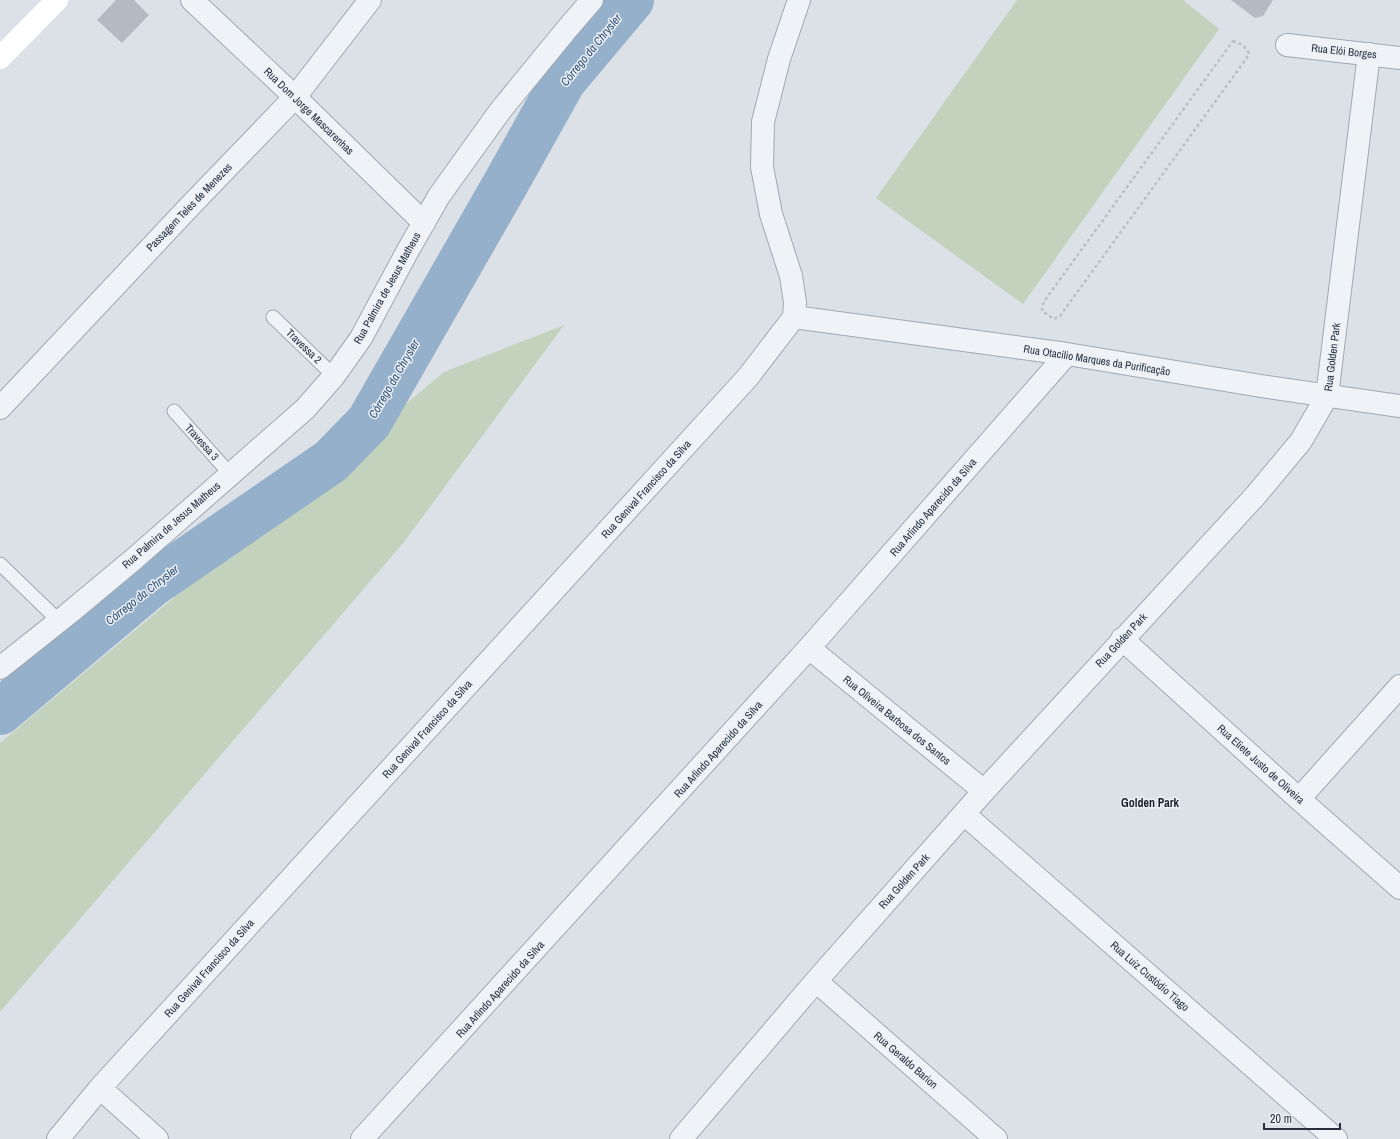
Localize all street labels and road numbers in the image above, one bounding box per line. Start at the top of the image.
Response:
street label: Rua Elói Borges [1311,41,1378,61]
street label: Rua Dom Jorge Mascarenhas [261,64,357,158]
street label: Passagem Teles de Menezes [143,159,235,254]
street label: Rua Palmira de Jesus Matheus [350,229,424,346]
street label: Rua Golden Park [1321,321,1343,392]
street label: Travessa 2 [283,326,325,366]
street label: Rua Otacílio Marques da Purificação [1023,341,1171,379]
street label: Travessa 3 [182,421,222,463]
street label: Rua Genival Francisco da Silva [598,437,694,541]
street label: Rua Arlindo Aparecido da Silva [887,455,979,559]
street label: Rua Palmira de Jesus Matheus [119,478,223,572]
street label: Rua Golden Park [1092,610,1150,670]
street label: Rua Oliveira Barbosa dos Santos [840,672,954,768]
street label: Rua Genival Francisco da Silva [379,677,475,781]
street label: Rua Arlindo Aparecido da Silva [671,698,765,800]
street label: Rua Eliete Justo de Oliveira [1214,721,1308,807]
street label: Rua Golden Park [876,850,933,911]
street label: Rua Genival Francisco da Silva [161,916,257,1020]
street label: Rua Arlindo Aparecido da Silva [453,938,547,1040]
street label: Rua Luiz Custódio Tiago [1108,938,1192,1014]
street label: Rua Geraldo Barion [871,1028,941,1092]

